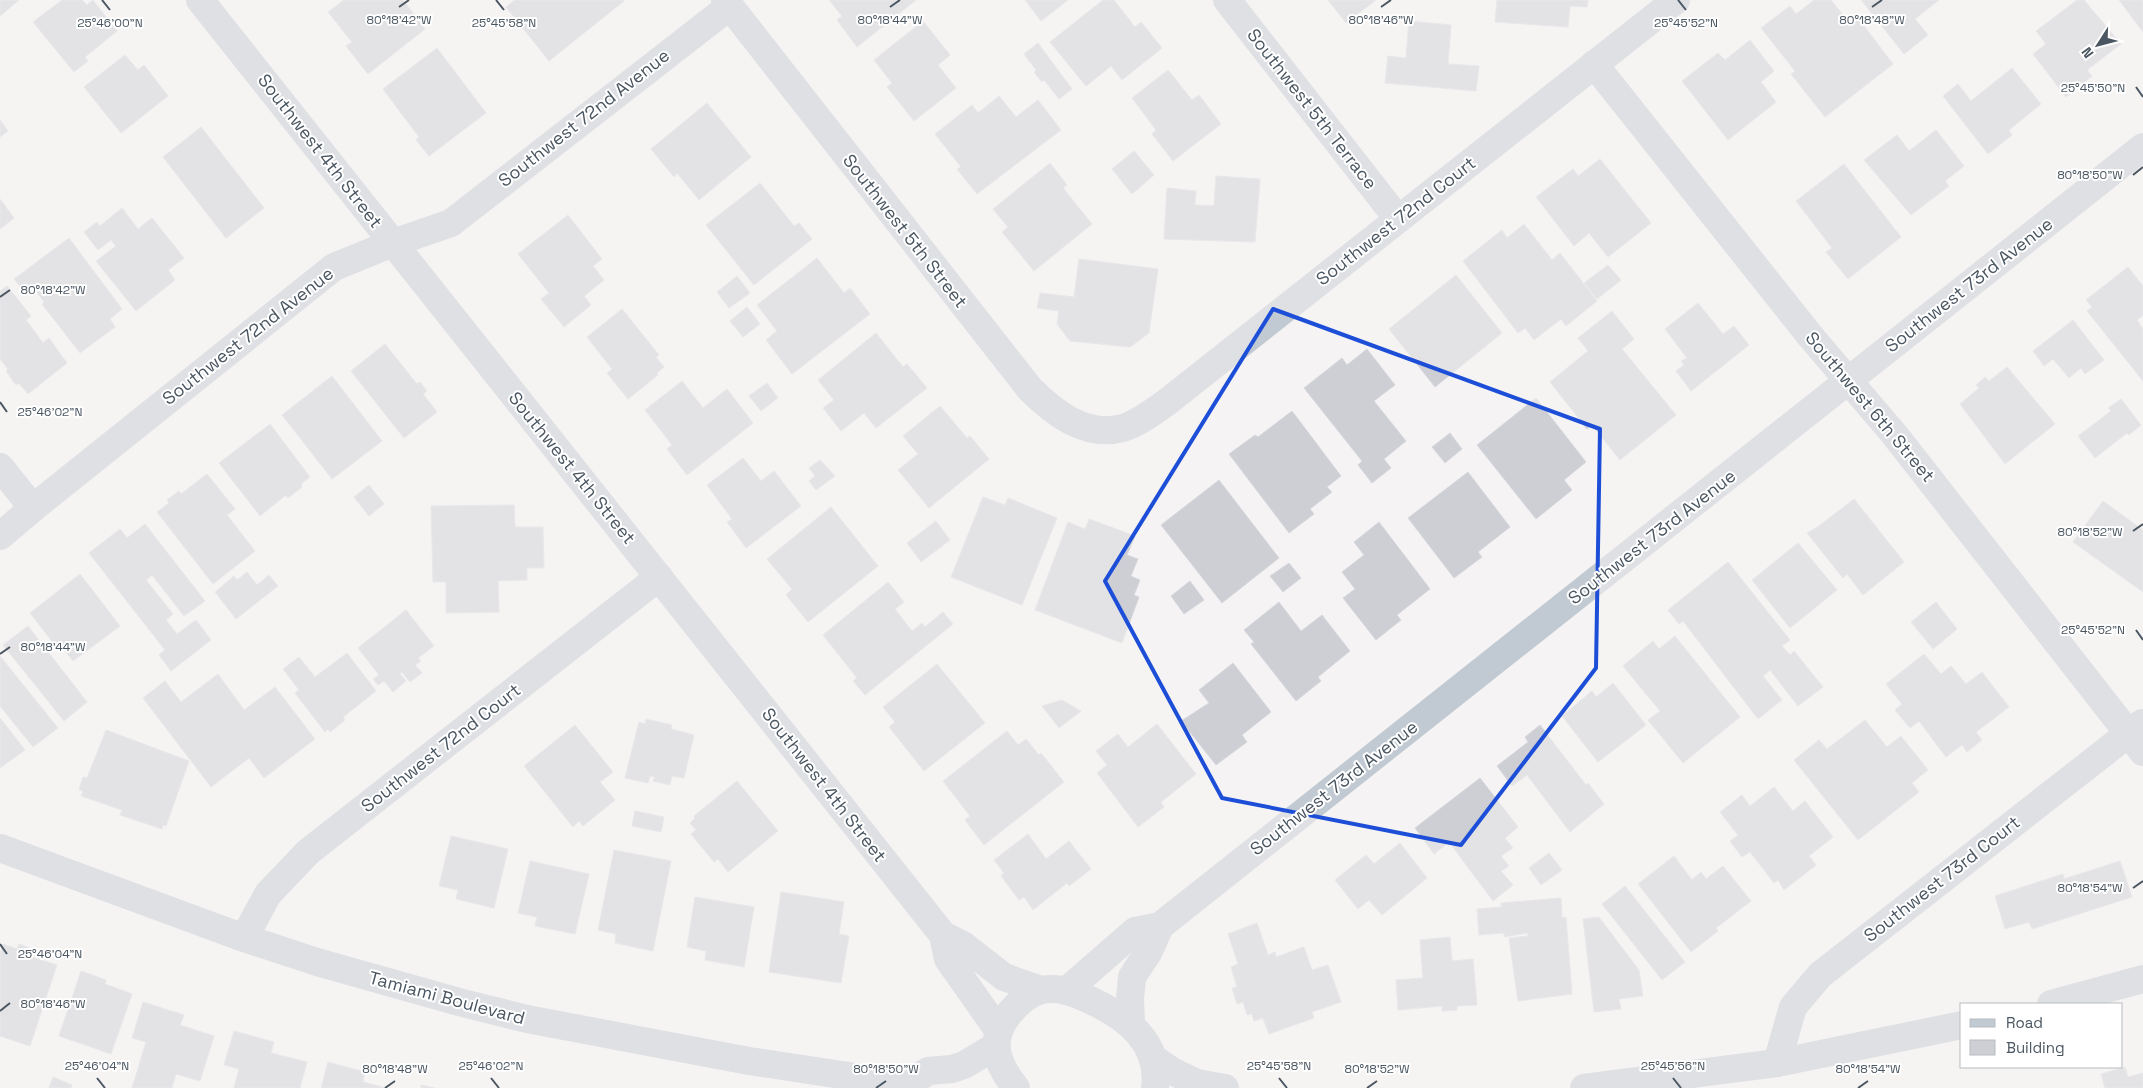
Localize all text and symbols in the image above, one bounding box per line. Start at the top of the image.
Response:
text: 80°18'42"W [366,12,432,28]
text: 80°18'44"W [858,12,923,28]
text: 80°18'46"W [1348,12,1414,28]
text: 80°18'48"W [1839,12,1905,28]
text: 25°46'00"N [77,15,143,31]
text: 25°45'58"N [472,15,536,31]
text: 25°45'52"N [1654,15,1718,31]
north arrow [2073,20,2123,70]
street label: Southwest 5th Terrace [1242,24,1382,194]
street label: Southwest 72nd Avenue [494,44,674,192]
text: N [2077,44,2098,62]
street label: Southwest 4th Street [253,69,388,233]
text: 25°45'50"N [2061,80,2125,96]
street label: Southwest 5th Street [838,149,973,312]
street label: Southwest 72nd Court [1311,151,1480,290]
text: 80°18'50"W [2057,167,2123,183]
street label: Southwest 73rd Avenue [1880,212,2057,357]
street label: Southwest 72nd Avenue [158,262,338,410]
text: 80°18'42"W [20,282,86,298]
street label: Southwest 6th Street [1801,327,1940,487]
street label: Southwest 4th Street [504,387,641,549]
text: 25°46'02"N [18,404,82,420]
street label: Southwest 73rd Avenue [1563,464,1740,609]
text: 80°18'52"W [2057,524,2123,540]
text: 25°45'52"N [2061,622,2125,638]
text: 80°18'44"W [21,639,86,655]
street label: Southwest 72nd Court [356,678,525,817]
street label: Southwest 4th Street [757,703,892,867]
street label: Southwest 73rd Avenue [1245,715,1422,860]
street label: Southwest 73rd Court [1859,810,2024,947]
text: 80°18'54"W [2057,880,2123,896]
text: 25°46'04"N [18,946,82,962]
street label: Tamiami Boulevard [367,966,528,1029]
text: 80°18'46"W [20,996,86,1012]
legend [1960,1003,2123,1068]
text: Road [2006,1013,2043,1032]
text: Building [2006,1038,2065,1057]
text: 25°46'04"N [65,1058,129,1074]
text: 25°46'02"N [459,1058,523,1074]
text: 25°45'58"N [1247,1058,1311,1074]
text: 25°45'56"N [1641,1058,1705,1074]
text: 80°18'48"W [362,1061,428,1077]
text: 80°18'50"W [853,1061,919,1077]
text: 80°18'52"W [1344,1061,1410,1077]
text: 80°18'54"W [1835,1061,1901,1077]

